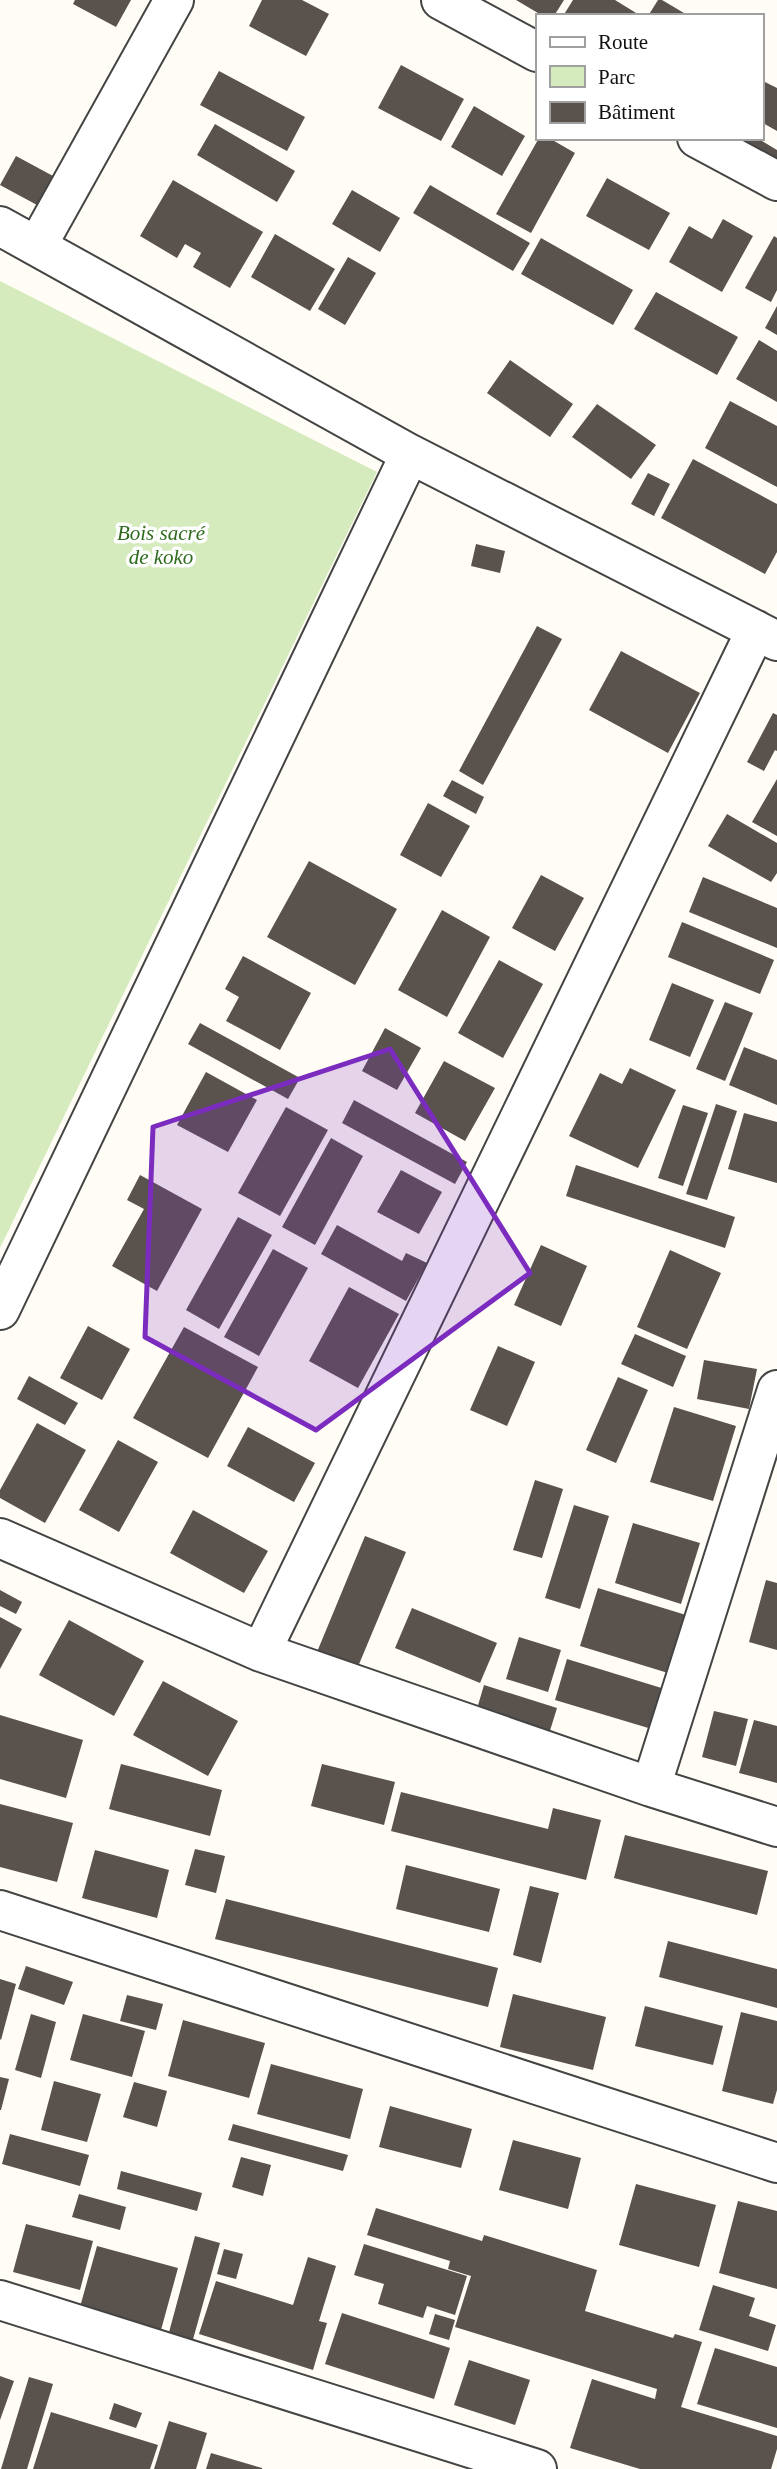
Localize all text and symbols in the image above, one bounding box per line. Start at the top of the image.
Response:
legend [536,14,763,140]
text: Route [598,30,648,54]
text: Parc [598,65,635,89]
text: Bâtiment [598,100,675,124]
park label: Bois sacré de koko [117,521,207,569]

